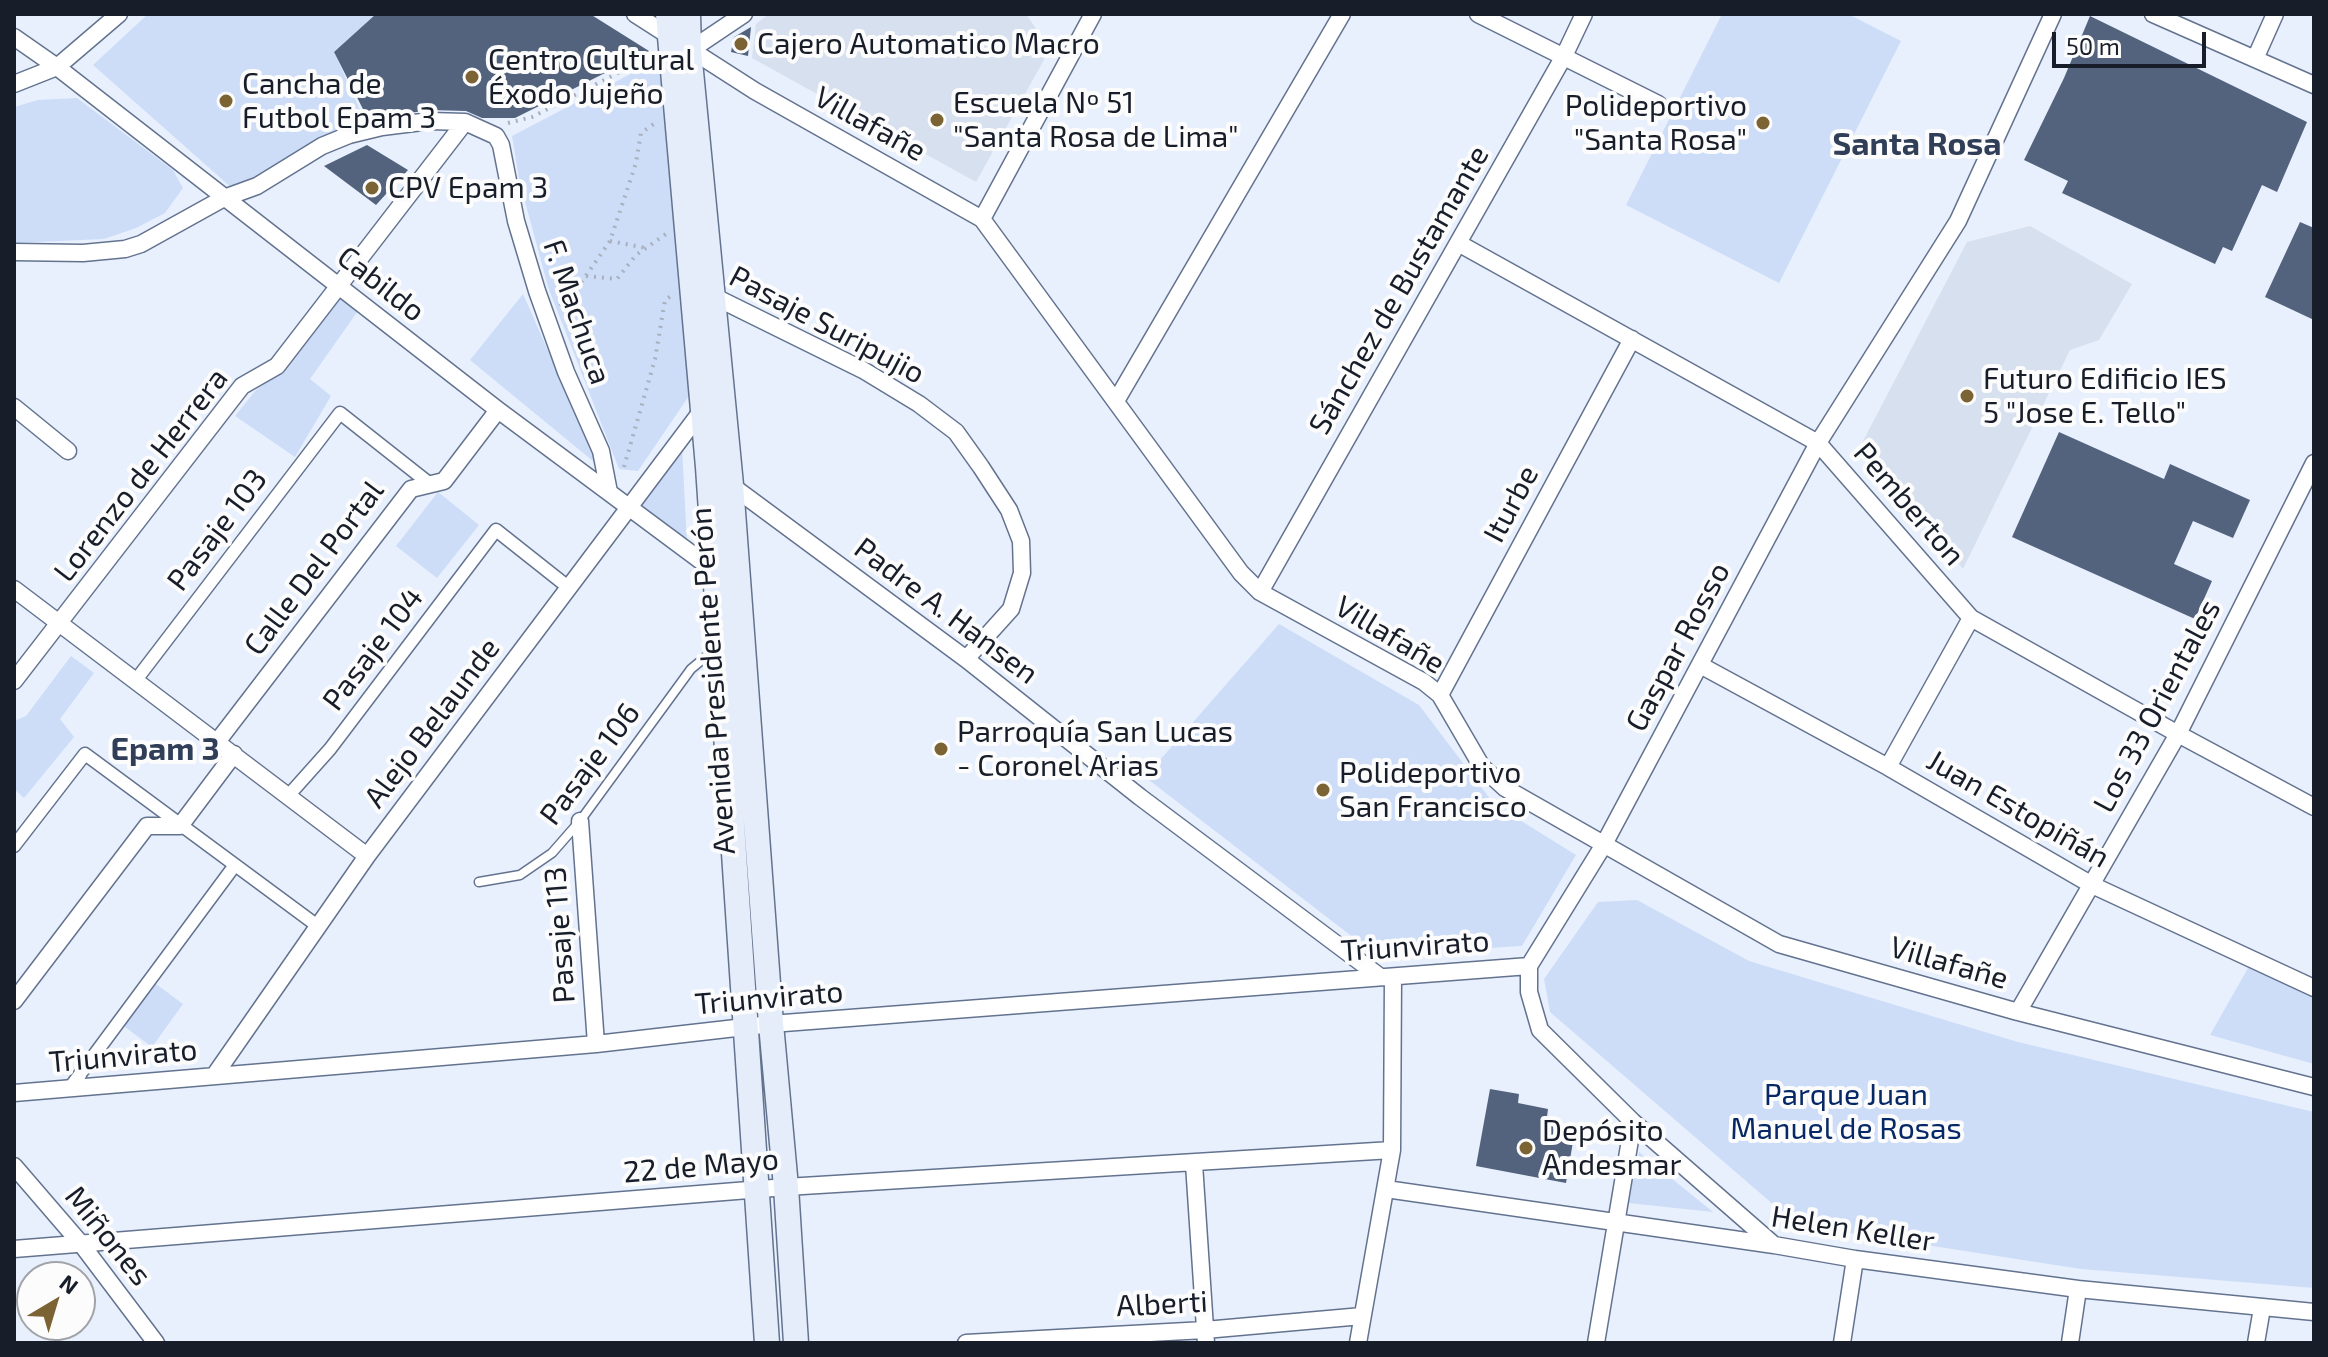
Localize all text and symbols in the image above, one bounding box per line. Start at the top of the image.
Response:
scale bar [2056,16,2210,66]
place label: Cajero Automatico Macro [757,26,1100,62]
text: 50 m [2066,31,2120,60]
marker: Cajero Automatico Macro [732,35,750,53]
place label: Centro Cultural Éxodo Jujeño [488,42,694,112]
place label: Cancha de Futbol Epam 3 [242,66,436,136]
marker: Centro Cultural Éxodo Jujeño [463,68,481,86]
street label: Villafañe [808,79,932,169]
place label: Escuela Nº 51 "Santa Rosa de Lima" [953,85,1239,156]
place label: Polideportivo "Santa Rosa" [1565,88,1747,158]
marker: Cancha de Futbol Epam 3 [217,92,235,110]
marker: Escuela Nº 51 "Santa Rosa de Lima" [928,111,946,129]
marker: Polideportivo "Santa Rosa" [1754,114,1772,132]
district label: Santa Rosa [1832,125,2002,163]
street label: Sánchez de Bustamante [1302,139,1496,441]
place label: CPV Epam 3 [388,170,548,206]
marker: CPV Epam 3 [363,179,381,197]
street label: F. Machuca [535,235,619,389]
street label: Cabildo [330,239,432,329]
street label: Pasaje Suripujio [723,258,931,392]
street label: Lorenzo de Herrera [46,361,236,589]
place label: Futuro Edificio IES 5 "Jose E. Tello" [1983,361,2227,432]
marker: Futuro Edificio IES 5 "Jose E. Tello" [1958,387,1976,405]
street label: Pemberton [1846,435,1972,573]
street label: Iturbe [1476,460,1546,548]
street label: Pasaje 103 [160,462,274,598]
street label: Calle Del Portal [237,474,391,662]
street label: Avenida Presidente Perón [683,506,743,856]
street label: Padre A. Hansen [847,530,1045,692]
street label: Gaspar Rosso [1618,556,1738,738]
street label: Pasaje 104 [315,580,431,718]
street label: Villafañe [1329,588,1451,682]
street label: Los 33 Orientales [2086,594,2228,818]
street label: Alejo Belaunde [357,631,507,815]
street label: Pasaje 106 [533,696,647,832]
place label: Parroquía San Lucas - Coronel Arias [957,714,1233,784]
district label: Epam 3 [110,730,220,768]
marker: Parroquía San Lucas - Coronel Arias [932,740,950,758]
street label: Juan Estopiñán [1920,742,2116,876]
place label: Polideportivo San Francisco [1339,755,1527,826]
marker: Polideportivo San Francisco [1314,781,1332,799]
street label: Pasaje 113 [537,866,583,1004]
street label: Triunvirato [1339,923,1491,969]
street label: Villafañe [1886,929,2012,997]
street label: Triunvirato [693,974,845,1022]
street label: Triunvirato [47,1032,199,1080]
park label: Parque Juan Manuel de Rosas [1730,1077,1962,1148]
place label: Depósito Andesmar [1542,1113,1681,1184]
marker: Depósito Andesmar [1517,1139,1535,1157]
street label: 22 de Mayo [622,1141,780,1191]
street label: Miñones [57,1179,159,1293]
street label: Helen Keller [1769,1198,1937,1260]
north arrow [16,1261,96,1341]
text: N [55,1269,84,1299]
street label: Alberti [1115,1284,1209,1324]

